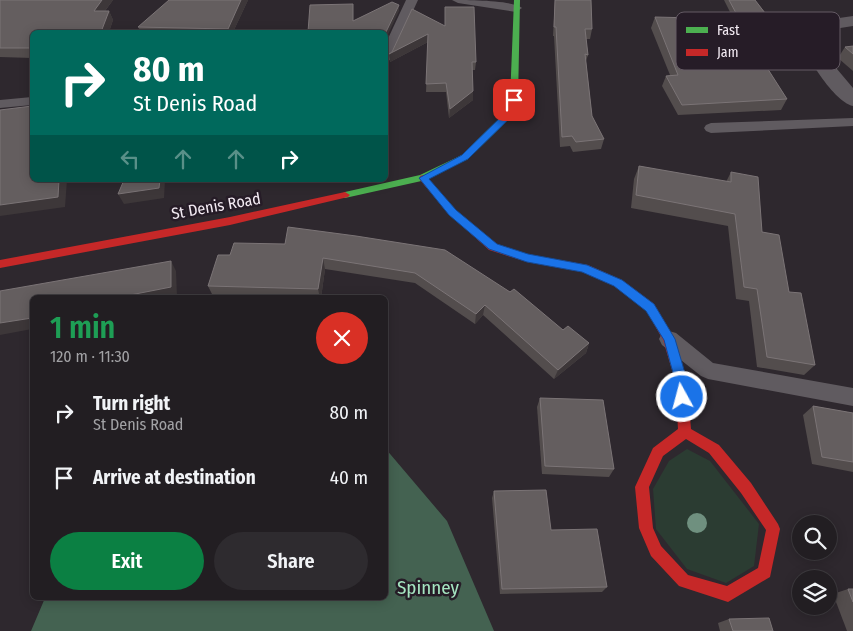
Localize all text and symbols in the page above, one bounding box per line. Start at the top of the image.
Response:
legend [676,12,840,70]
text: Fast [717,22,740,39]
text: Jam [717,44,738,61]
text: 80 m [133,48,205,90]
icon: right [50,50,115,115]
pin [493,79,535,121]
icon: arrive [500,86,528,114]
text: St Denis Road [133,90,257,117]
icon: left [116,145,144,173]
icon: ahead [169,145,197,173]
icon: ahead [222,145,250,173]
icon: right [275,145,303,173]
street label: St Denis Road [170,189,262,223]
text: 1 min [50,310,115,346]
button: close [316,312,368,364]
text: 120 m · 11:30 [50,347,130,366]
position arrow [655,370,707,422]
text: Turn right [93,392,170,415]
icon: right [50,399,78,427]
text: 80 m [330,401,368,424]
text: St Denis Road [93,415,183,434]
icon: arrive [50,464,78,492]
text: Arrive at destination [93,466,256,489]
text: 40 m [330,466,368,489]
map controls [792,515,837,615]
button: search [792,515,837,560]
button: Exit [50,532,204,590]
button: Share [214,532,368,590]
button: layers [792,570,837,615]
park label: Spinney [397,576,460,599]

